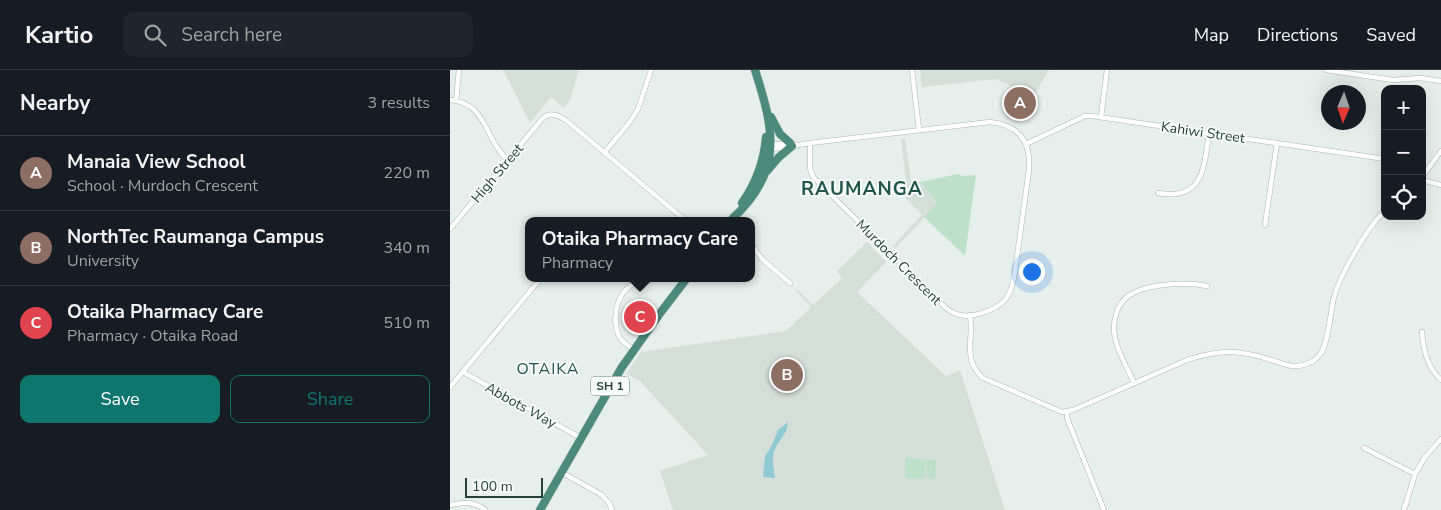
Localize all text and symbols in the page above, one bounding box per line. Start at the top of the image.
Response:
search box [123,12,473,57]
text: Kartio [25,19,93,51]
icon: search [141,21,169,49]
text: Search here [181,22,282,48]
text: Map [1194,23,1229,47]
text: Directions [1257,23,1338,47]
text: Saved [1366,23,1416,47]
pin: A [1004,84,1036,122]
north arrow [1321,85,1366,130]
map controls [1381,85,1426,220]
button: + [1381,85,1426,130]
text: Nearby [20,89,90,117]
text: 3 results [368,92,430,114]
street label: Kahiwi Street [1160,117,1246,148]
button: − [1381,130,1426,175]
street label: High Street [467,140,528,207]
text: Manaia View School [67,149,246,175]
text: A [30,162,42,184]
text: 220 m [383,162,430,184]
text: School · Murdoch Crescent [67,175,258,197]
button: locate [1381,175,1426,220]
district label: RAUMANGA [801,176,923,202]
street label: Murdoch Crescent [852,215,946,309]
popup [525,217,755,282]
text: NorthTec Raumanga Campus [67,224,324,250]
text: Otaika Pharmacy Care [542,226,738,252]
text: B [30,237,42,259]
text: 340 m [383,237,430,259]
text: University [67,250,139,272]
text: Pharmacy [542,252,613,274]
your location [1019,259,1045,285]
pin: C [624,298,656,336]
text: Otaika Pharmacy Care [67,299,263,325]
text: C [31,312,41,334]
text: 510 m [383,312,430,334]
text: Pharmacy · Otaika Road [67,325,238,347]
pin: B [771,356,803,394]
district label: OTAIKA [517,358,579,380]
button: Save [20,375,220,423]
button: Share [230,375,430,423]
road number: SH 1 [591,376,629,396]
street label: Abbots Way [482,378,560,433]
scale bar [465,475,542,498]
text: 100 m [472,477,513,496]

